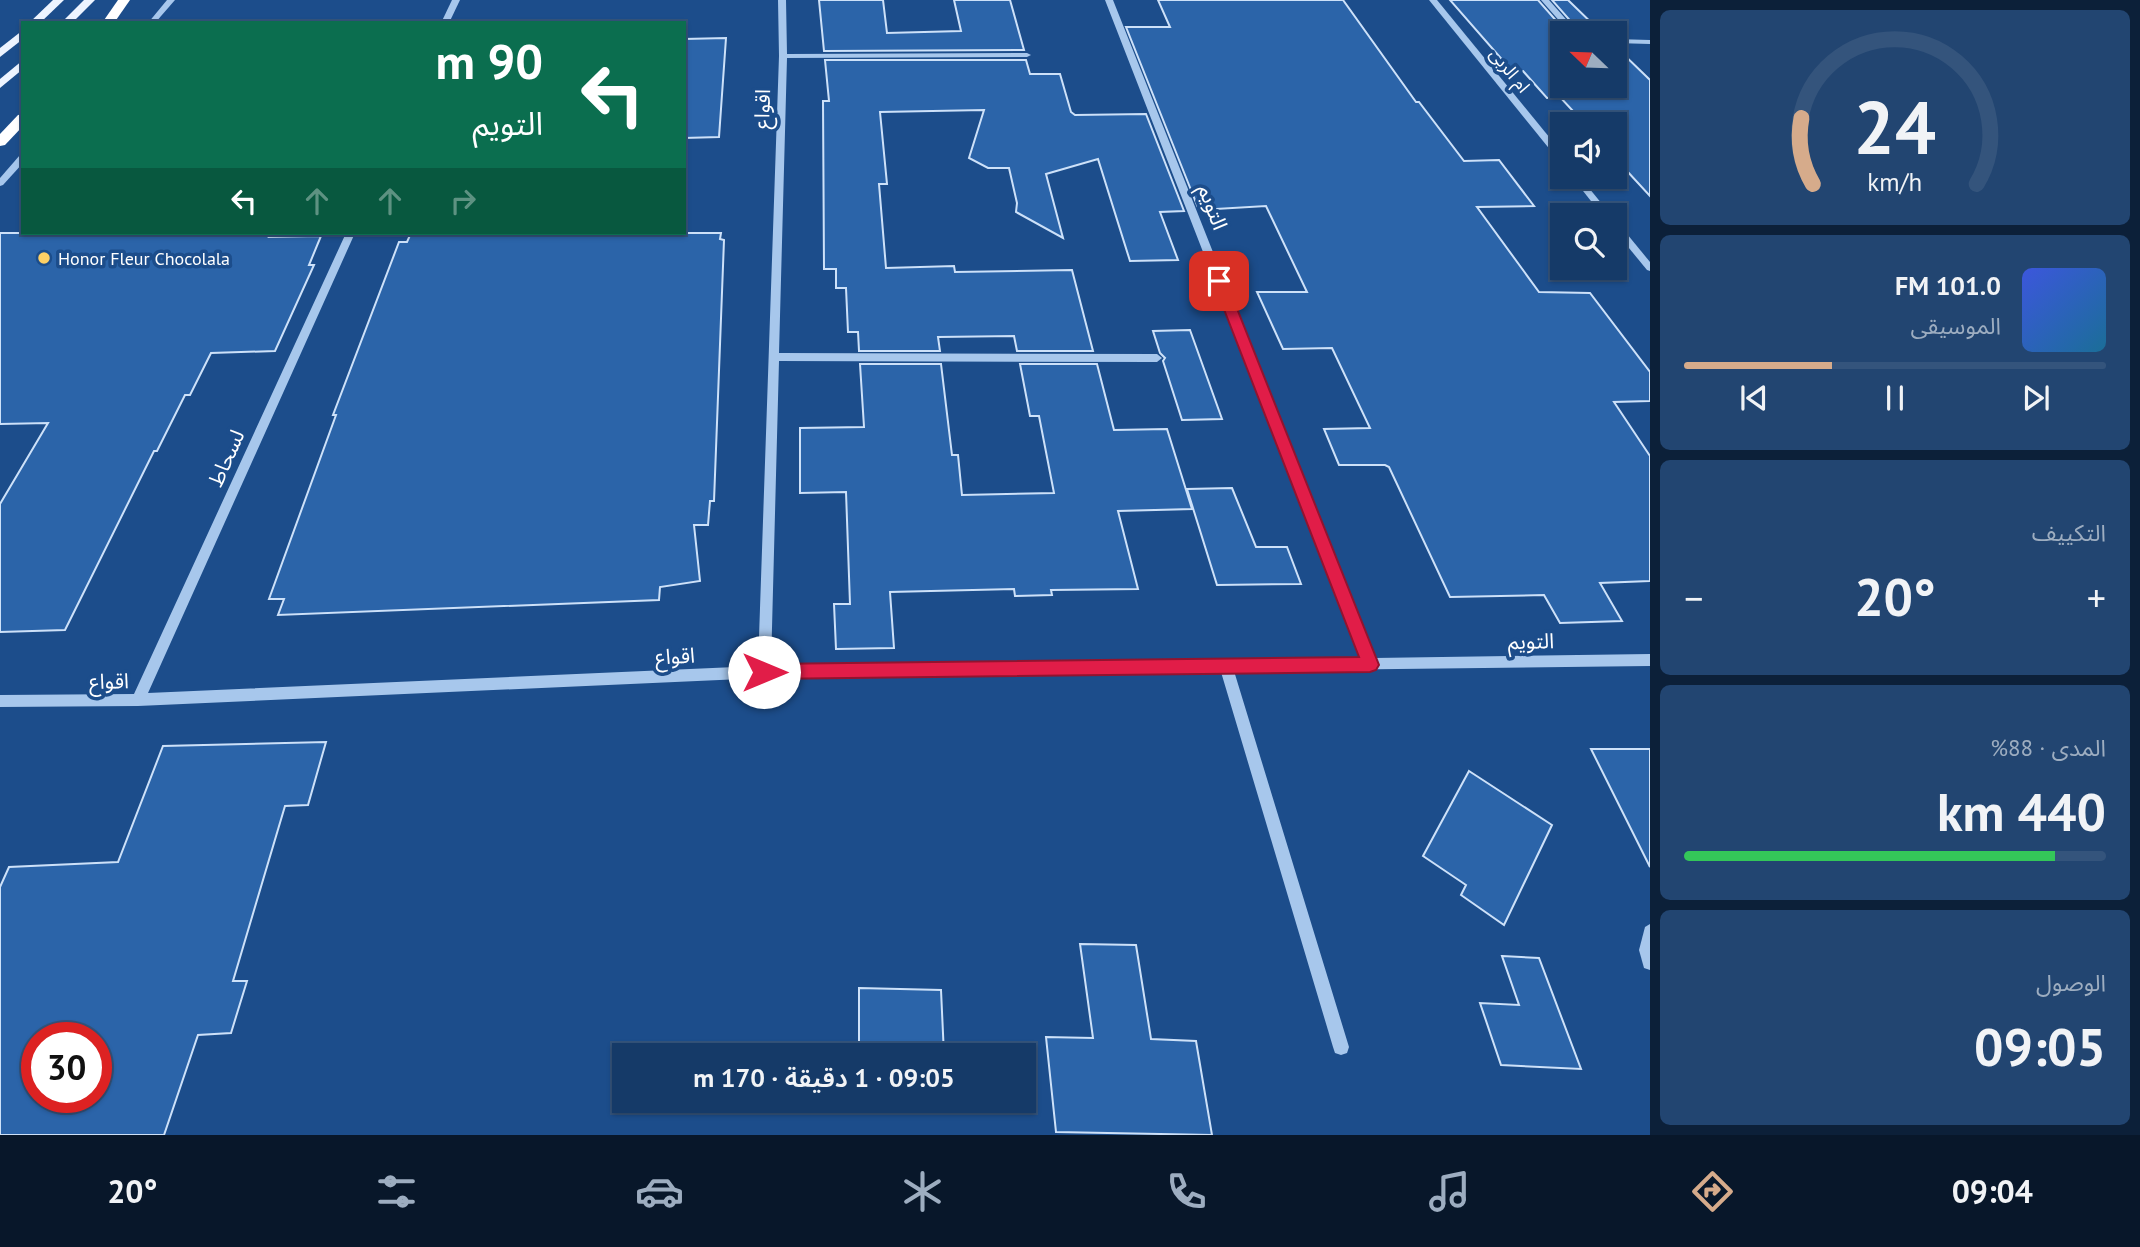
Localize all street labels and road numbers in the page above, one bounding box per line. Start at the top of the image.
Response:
street label: ام الربى [1483,43,1535,99]
street label: اقواع [748,89,778,130]
street label: التويم [1190,181,1234,234]
street label: لسحاط [202,425,250,491]
street label: التويم [1508,627,1554,657]
street label: اقواع [654,641,696,673]
street label: اقواع [89,667,129,697]

